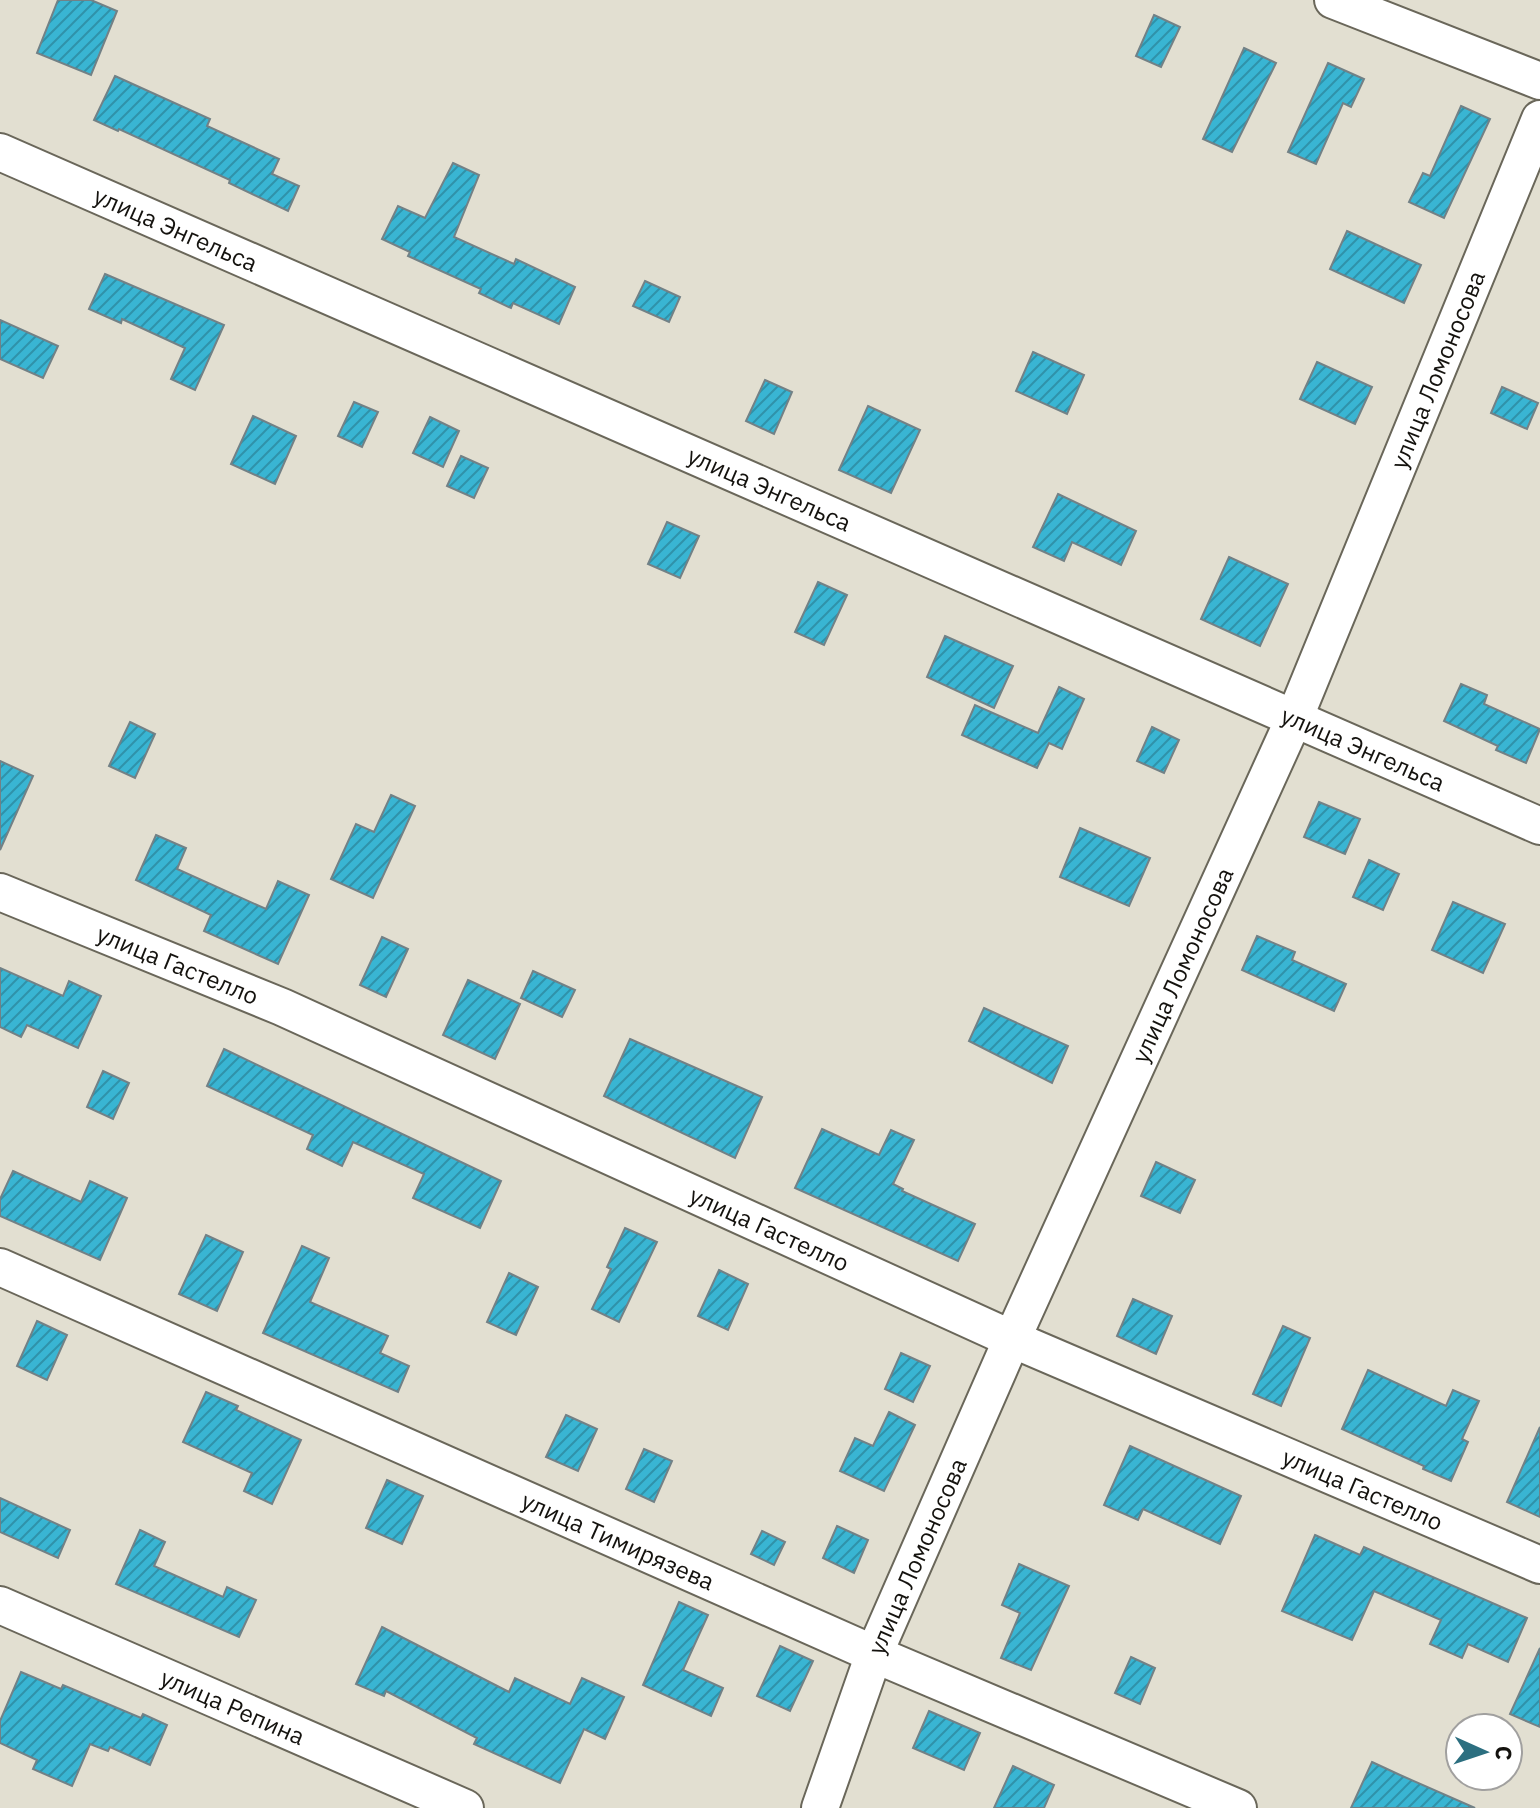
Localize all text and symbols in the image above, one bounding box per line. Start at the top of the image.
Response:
street label: улица Энгельса [89,179,263,279]
street label: улица Ломоносова [1382,265,1492,473]
street label: улица Энгельса [683,439,857,539]
street label: улица Энгельса [1276,699,1450,799]
street label: улица Ломоносова [1124,862,1241,1068]
street label: улица Гастелло [92,917,263,1012]
street label: улица Гастелло [685,1179,854,1279]
street label: улица Гастелло [1277,1441,1448,1538]
street label: улица Ломоносова [860,1453,974,1659]
street label: улица Тимирязева [517,1484,720,1597]
street label: улица Репина [156,1661,310,1752]
north arrow [1444,1712,1524,1792]
text: С [1490,1745,1519,1761]

